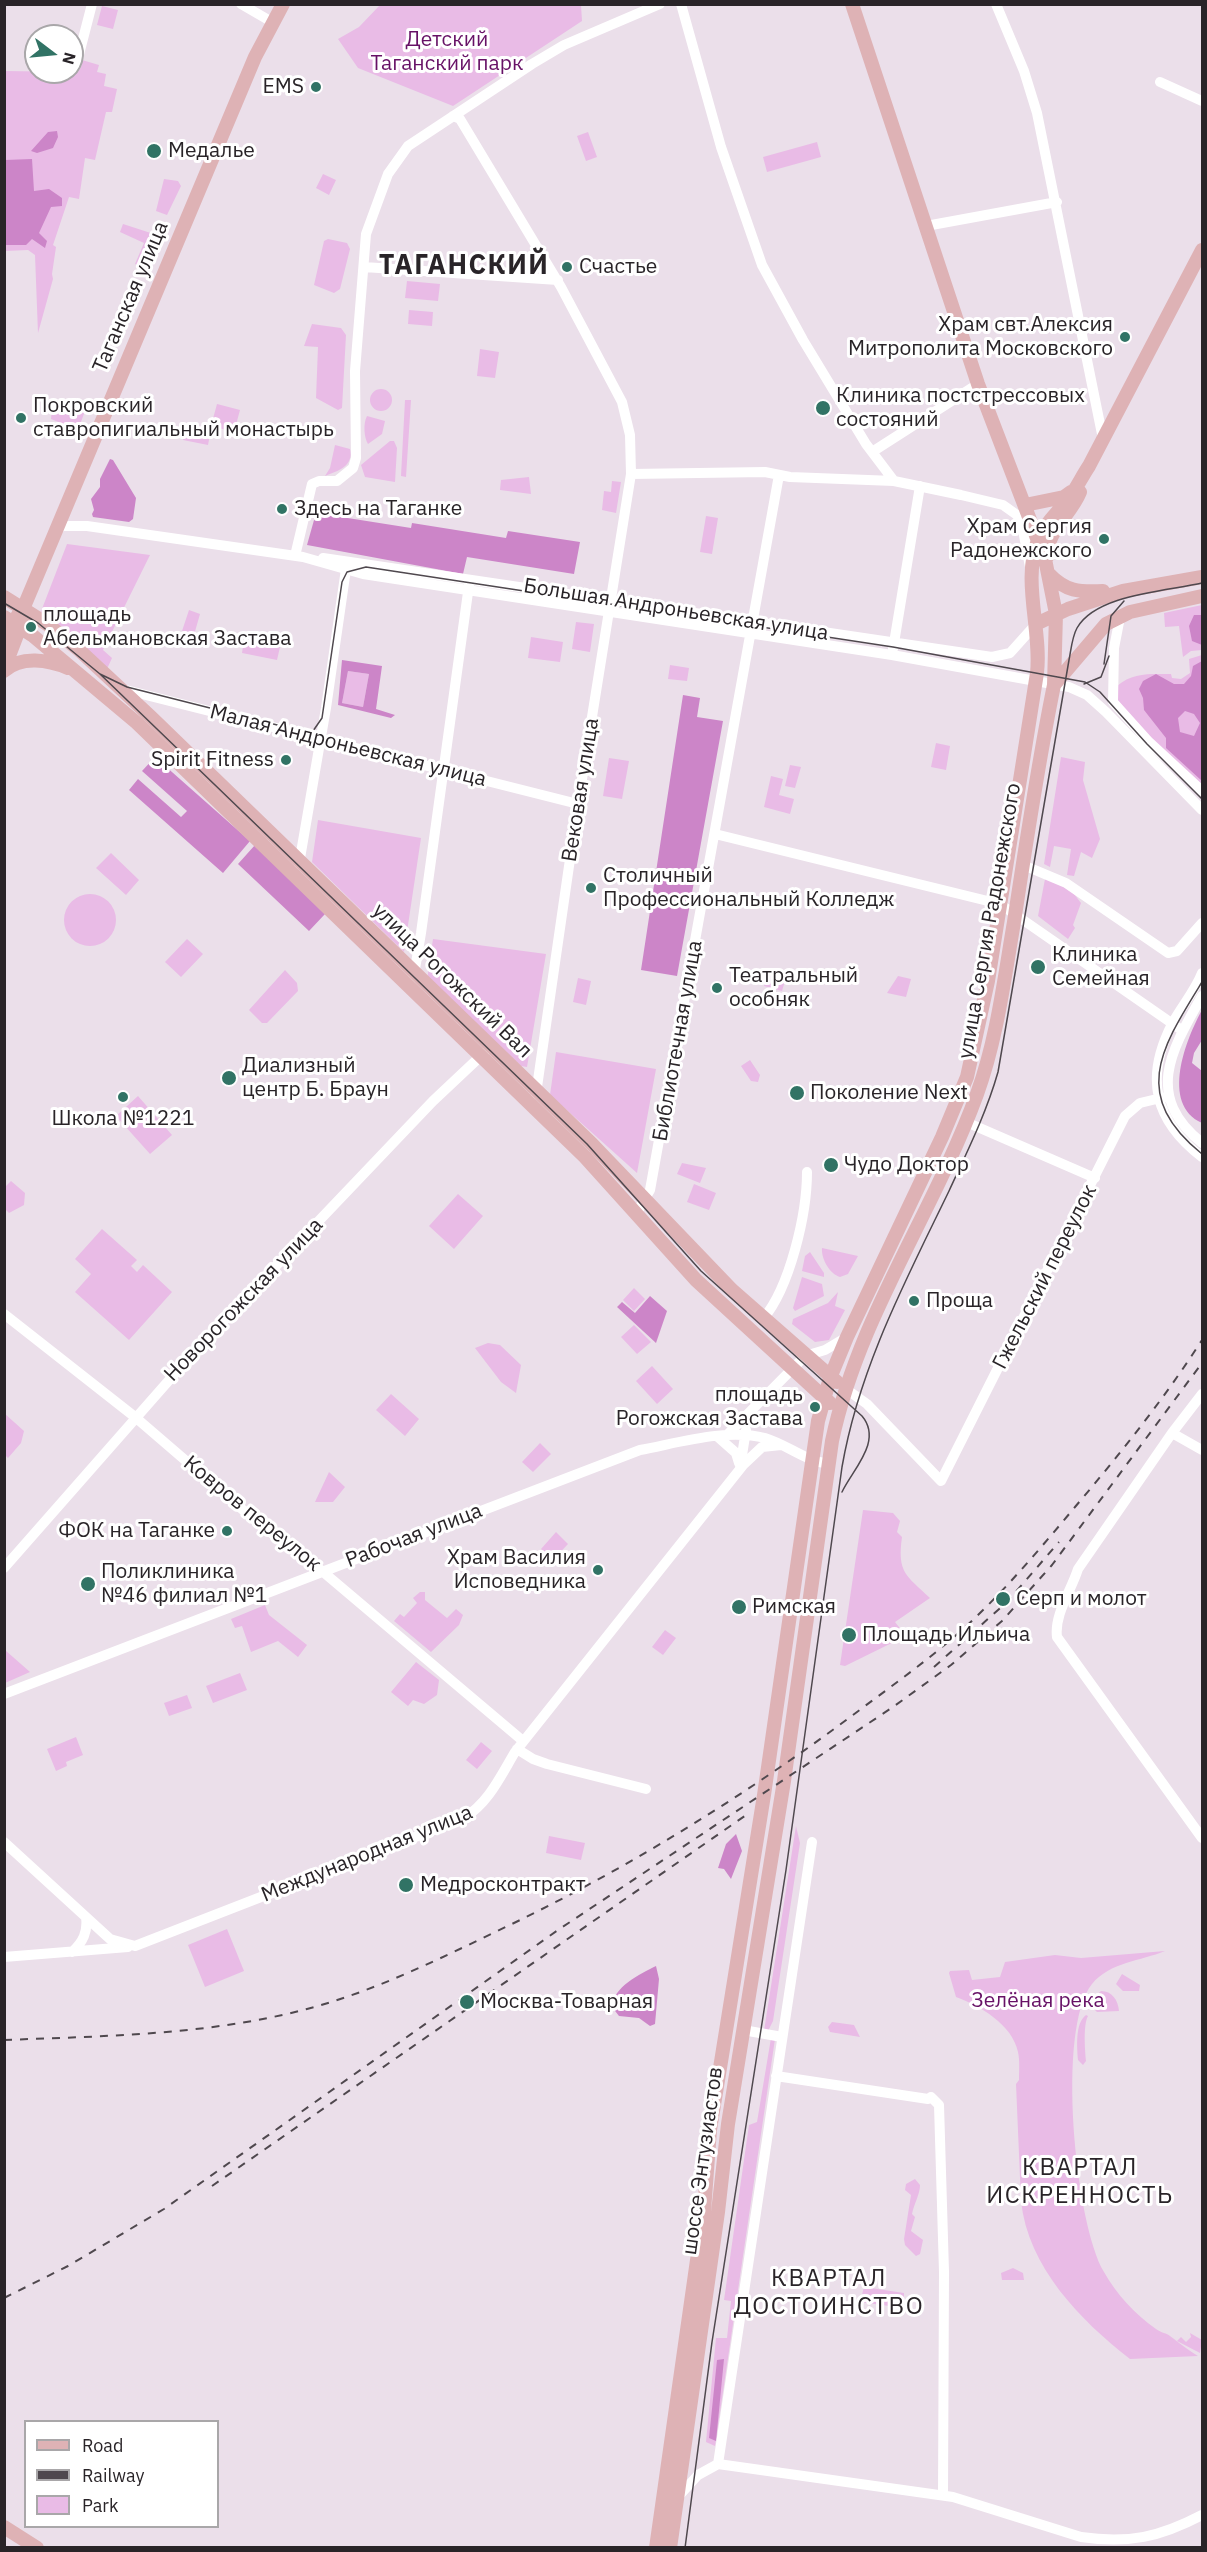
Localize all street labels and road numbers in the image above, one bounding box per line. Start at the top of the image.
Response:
street label: Таганская улица [88,218,174,376]
street label: Большая Андроньевская улица [522,573,830,647]
street label: Малая Андроньевская улица [207,699,489,793]
street label: Вековая улица [557,716,605,864]
street label: улица Сергия Радонежского [953,781,1027,1061]
street label: улица Рогожский Вал [367,898,537,1064]
street label: Библиотечная улица [648,939,708,1143]
street label: Гжельский переулок [988,1180,1102,1374]
street label: Новорогожская улица [159,1213,329,1387]
street label: Ковров переулок [178,1451,326,1577]
street label: Рабочая улица [342,1498,486,1574]
street label: Международная улица [258,1800,476,1908]
street label: шоссе Энтузиастов [677,2065,729,2257]

